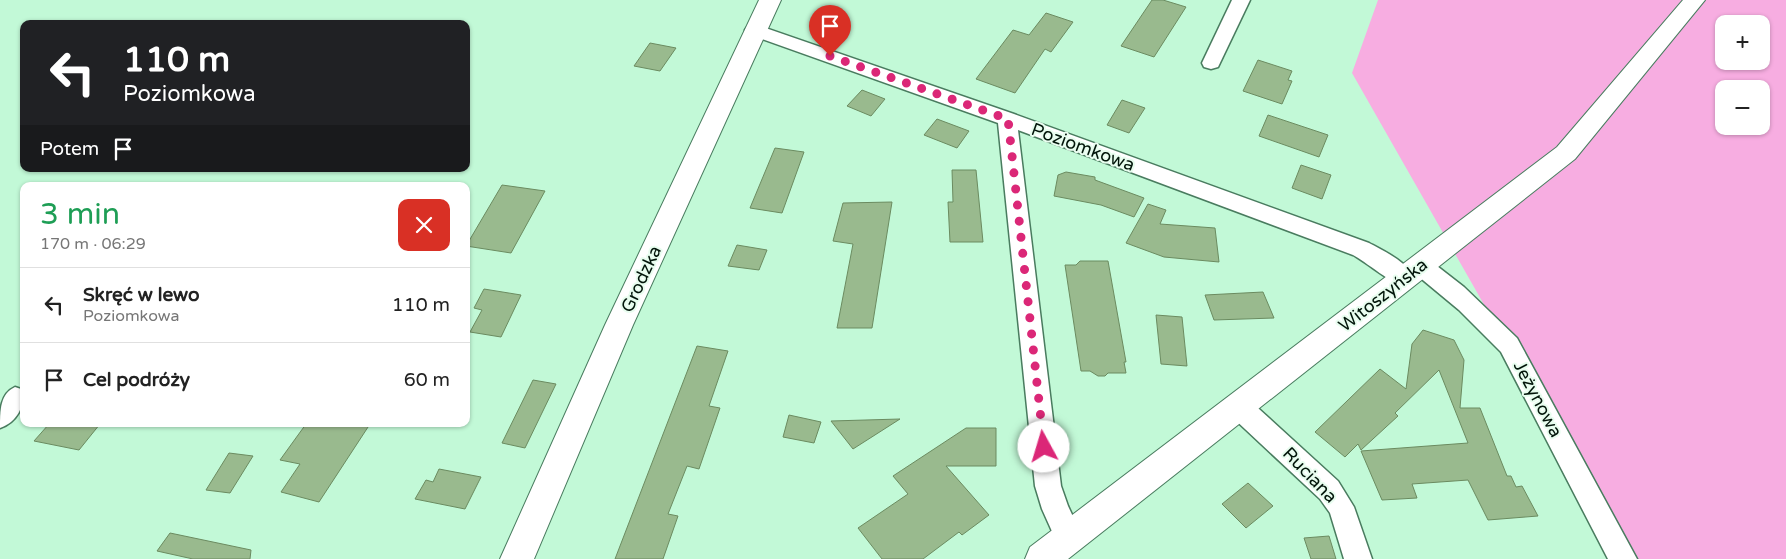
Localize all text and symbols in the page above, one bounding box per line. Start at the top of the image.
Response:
pin [809,5,851,56]
icon: arrive [816,12,844,40]
map controls [1715,15,1770,135]
button: + [1715,15,1770,70]
text: 110 m [123,39,230,81]
icon: left [40,40,105,105]
button: − [1715,80,1770,135]
text: Poziomkowa [123,81,256,107]
street label: Poziomkowa [1028,118,1138,176]
icon: arrive [109,135,137,163]
text: Potem [40,138,99,160]
text: 3 min [40,196,120,233]
button: close [398,199,450,251]
text: 170 m · 06:29 [40,234,146,254]
street label: Grodzka [616,242,666,316]
street label: Witoszyńska [1334,253,1432,337]
text: Skręć w lewo [83,284,200,306]
icon: left [40,291,68,319]
text: 110 m [392,294,450,316]
text: Poziomkowa [83,306,179,326]
street label: Jeżynowa [1509,357,1567,441]
icon: arrive [40,366,68,394]
text: Cel podróży [83,369,190,391]
text: 60 m [404,369,450,391]
position arrow [1017,420,1069,472]
street label: Ruciana [1278,443,1342,507]

